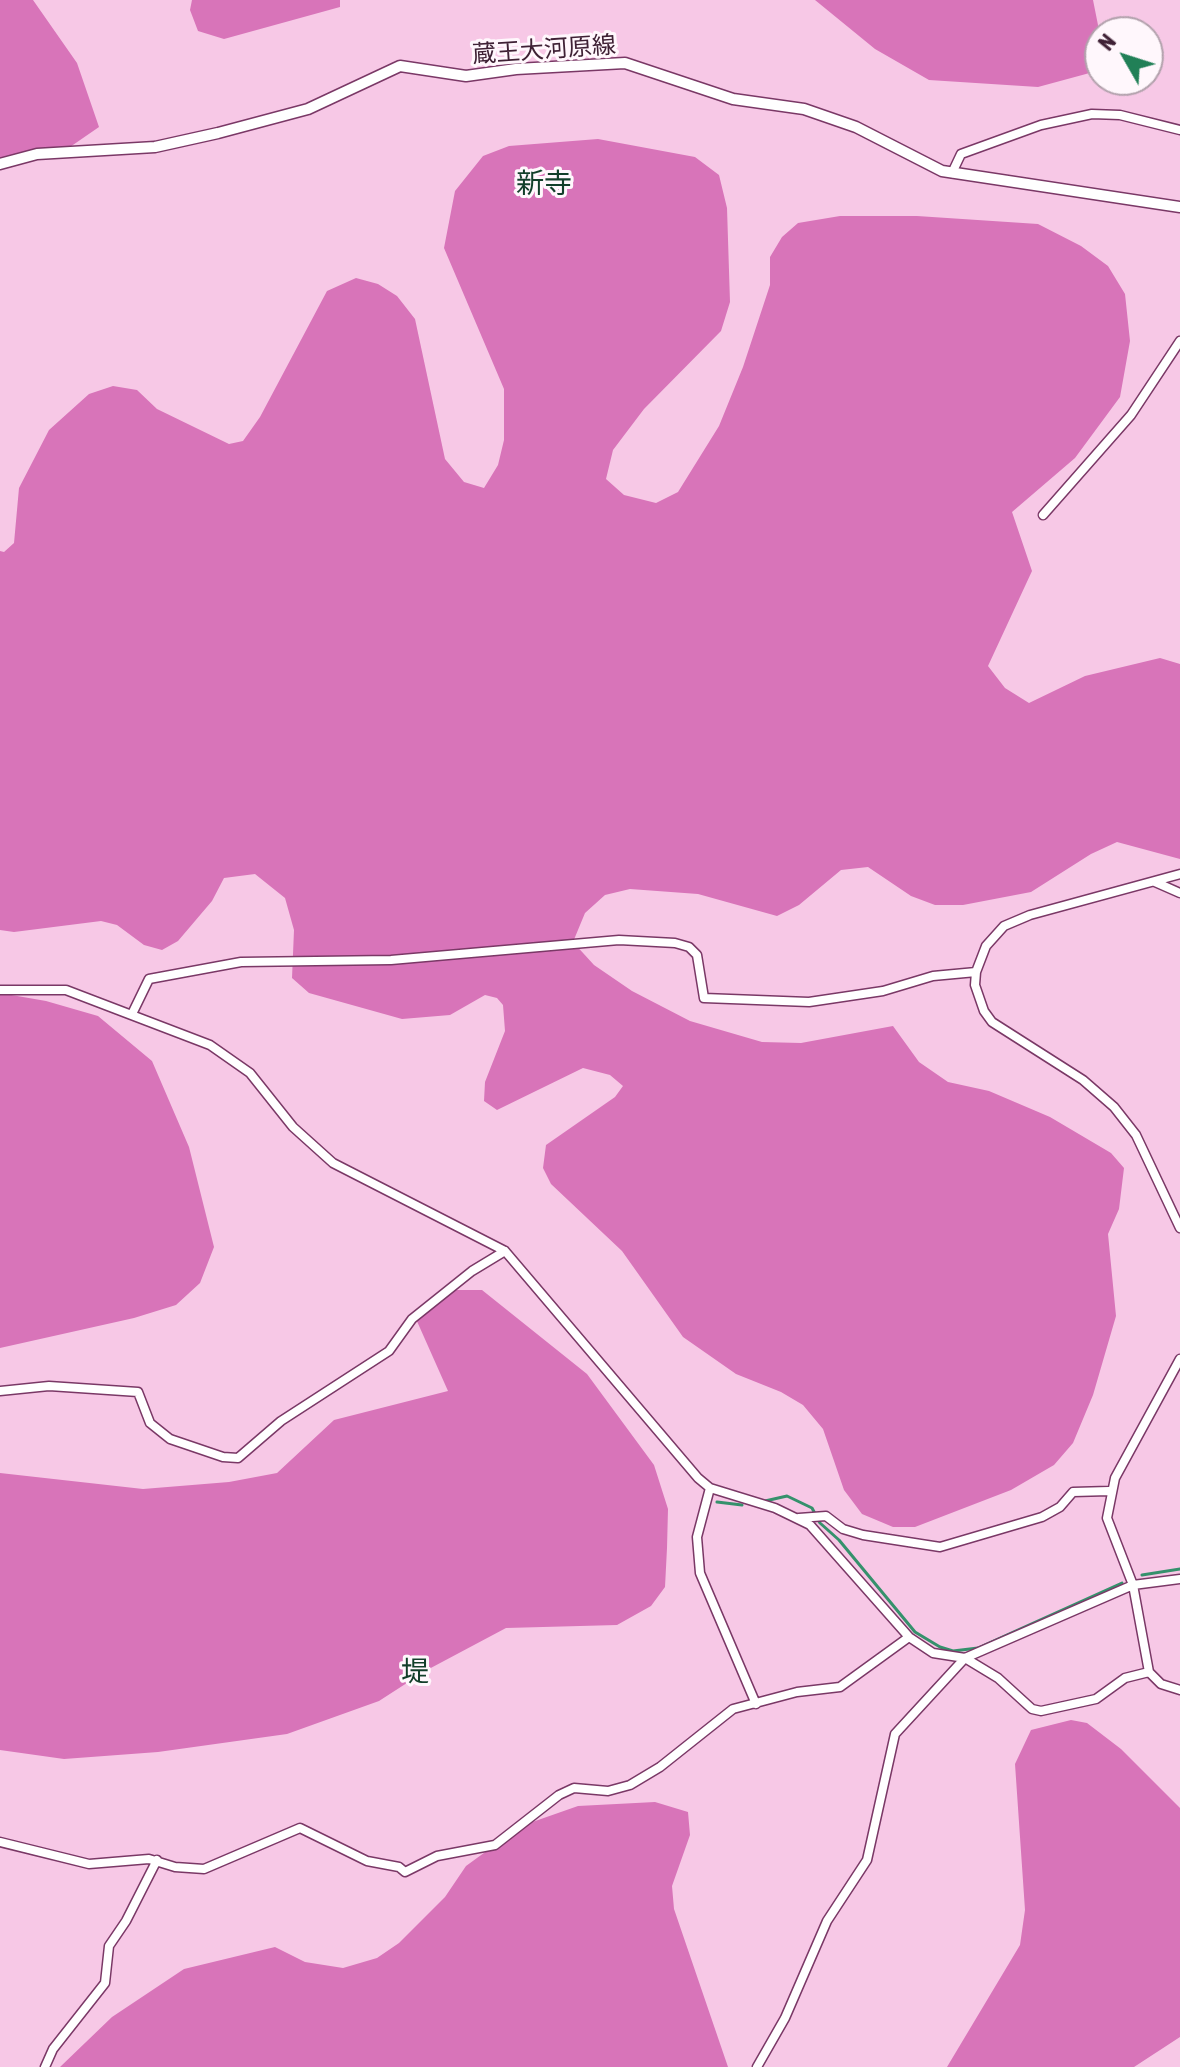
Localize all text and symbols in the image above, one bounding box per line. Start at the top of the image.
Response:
north arrow [1084,16,1164,96]
text: N [1093,29,1121,55]
street label: 蔵王大河原線 [471,31,617,69]
district label: 新寺 [516,167,572,201]
district label: 堤 [401,1655,429,1689]

